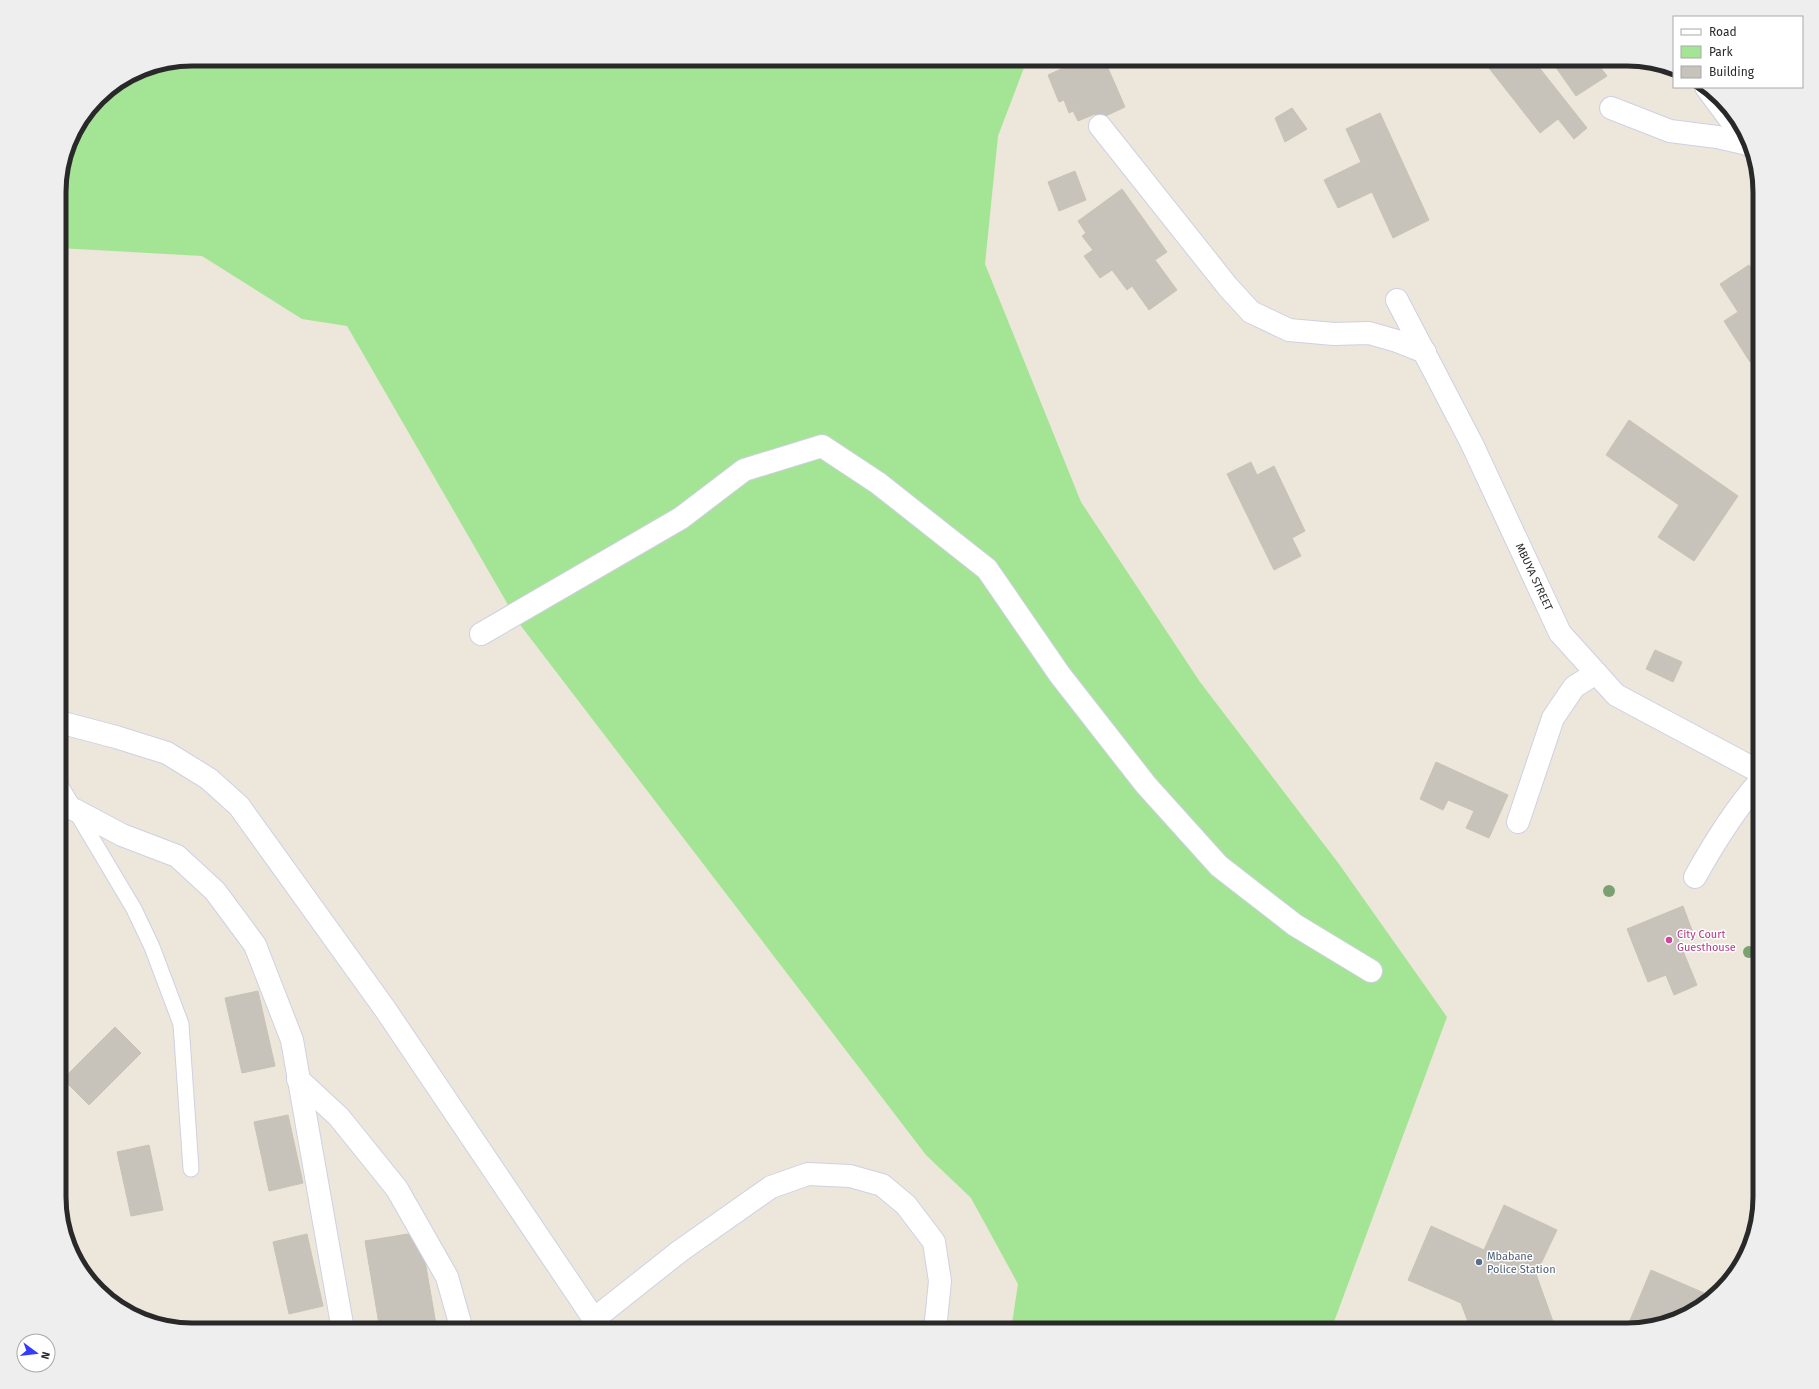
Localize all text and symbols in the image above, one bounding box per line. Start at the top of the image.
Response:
legend [1673,16,1803,88]
text: Road [1709,25,1737,39]
text: Park [1709,45,1733,59]
text: Building [1709,65,1755,79]
street label: MBUYA STREET [1513,541,1555,613]
place label: City Court Guesthouse [1677,928,1736,954]
marker: City Court Guesthouse [1664,935,1674,945]
place label: Mbabane Police Station [1487,1250,1556,1276]
marker: Mbabane Police Station [1474,1257,1484,1267]
north arrow [16,1333,56,1373]
text: N [38,1350,52,1361]

